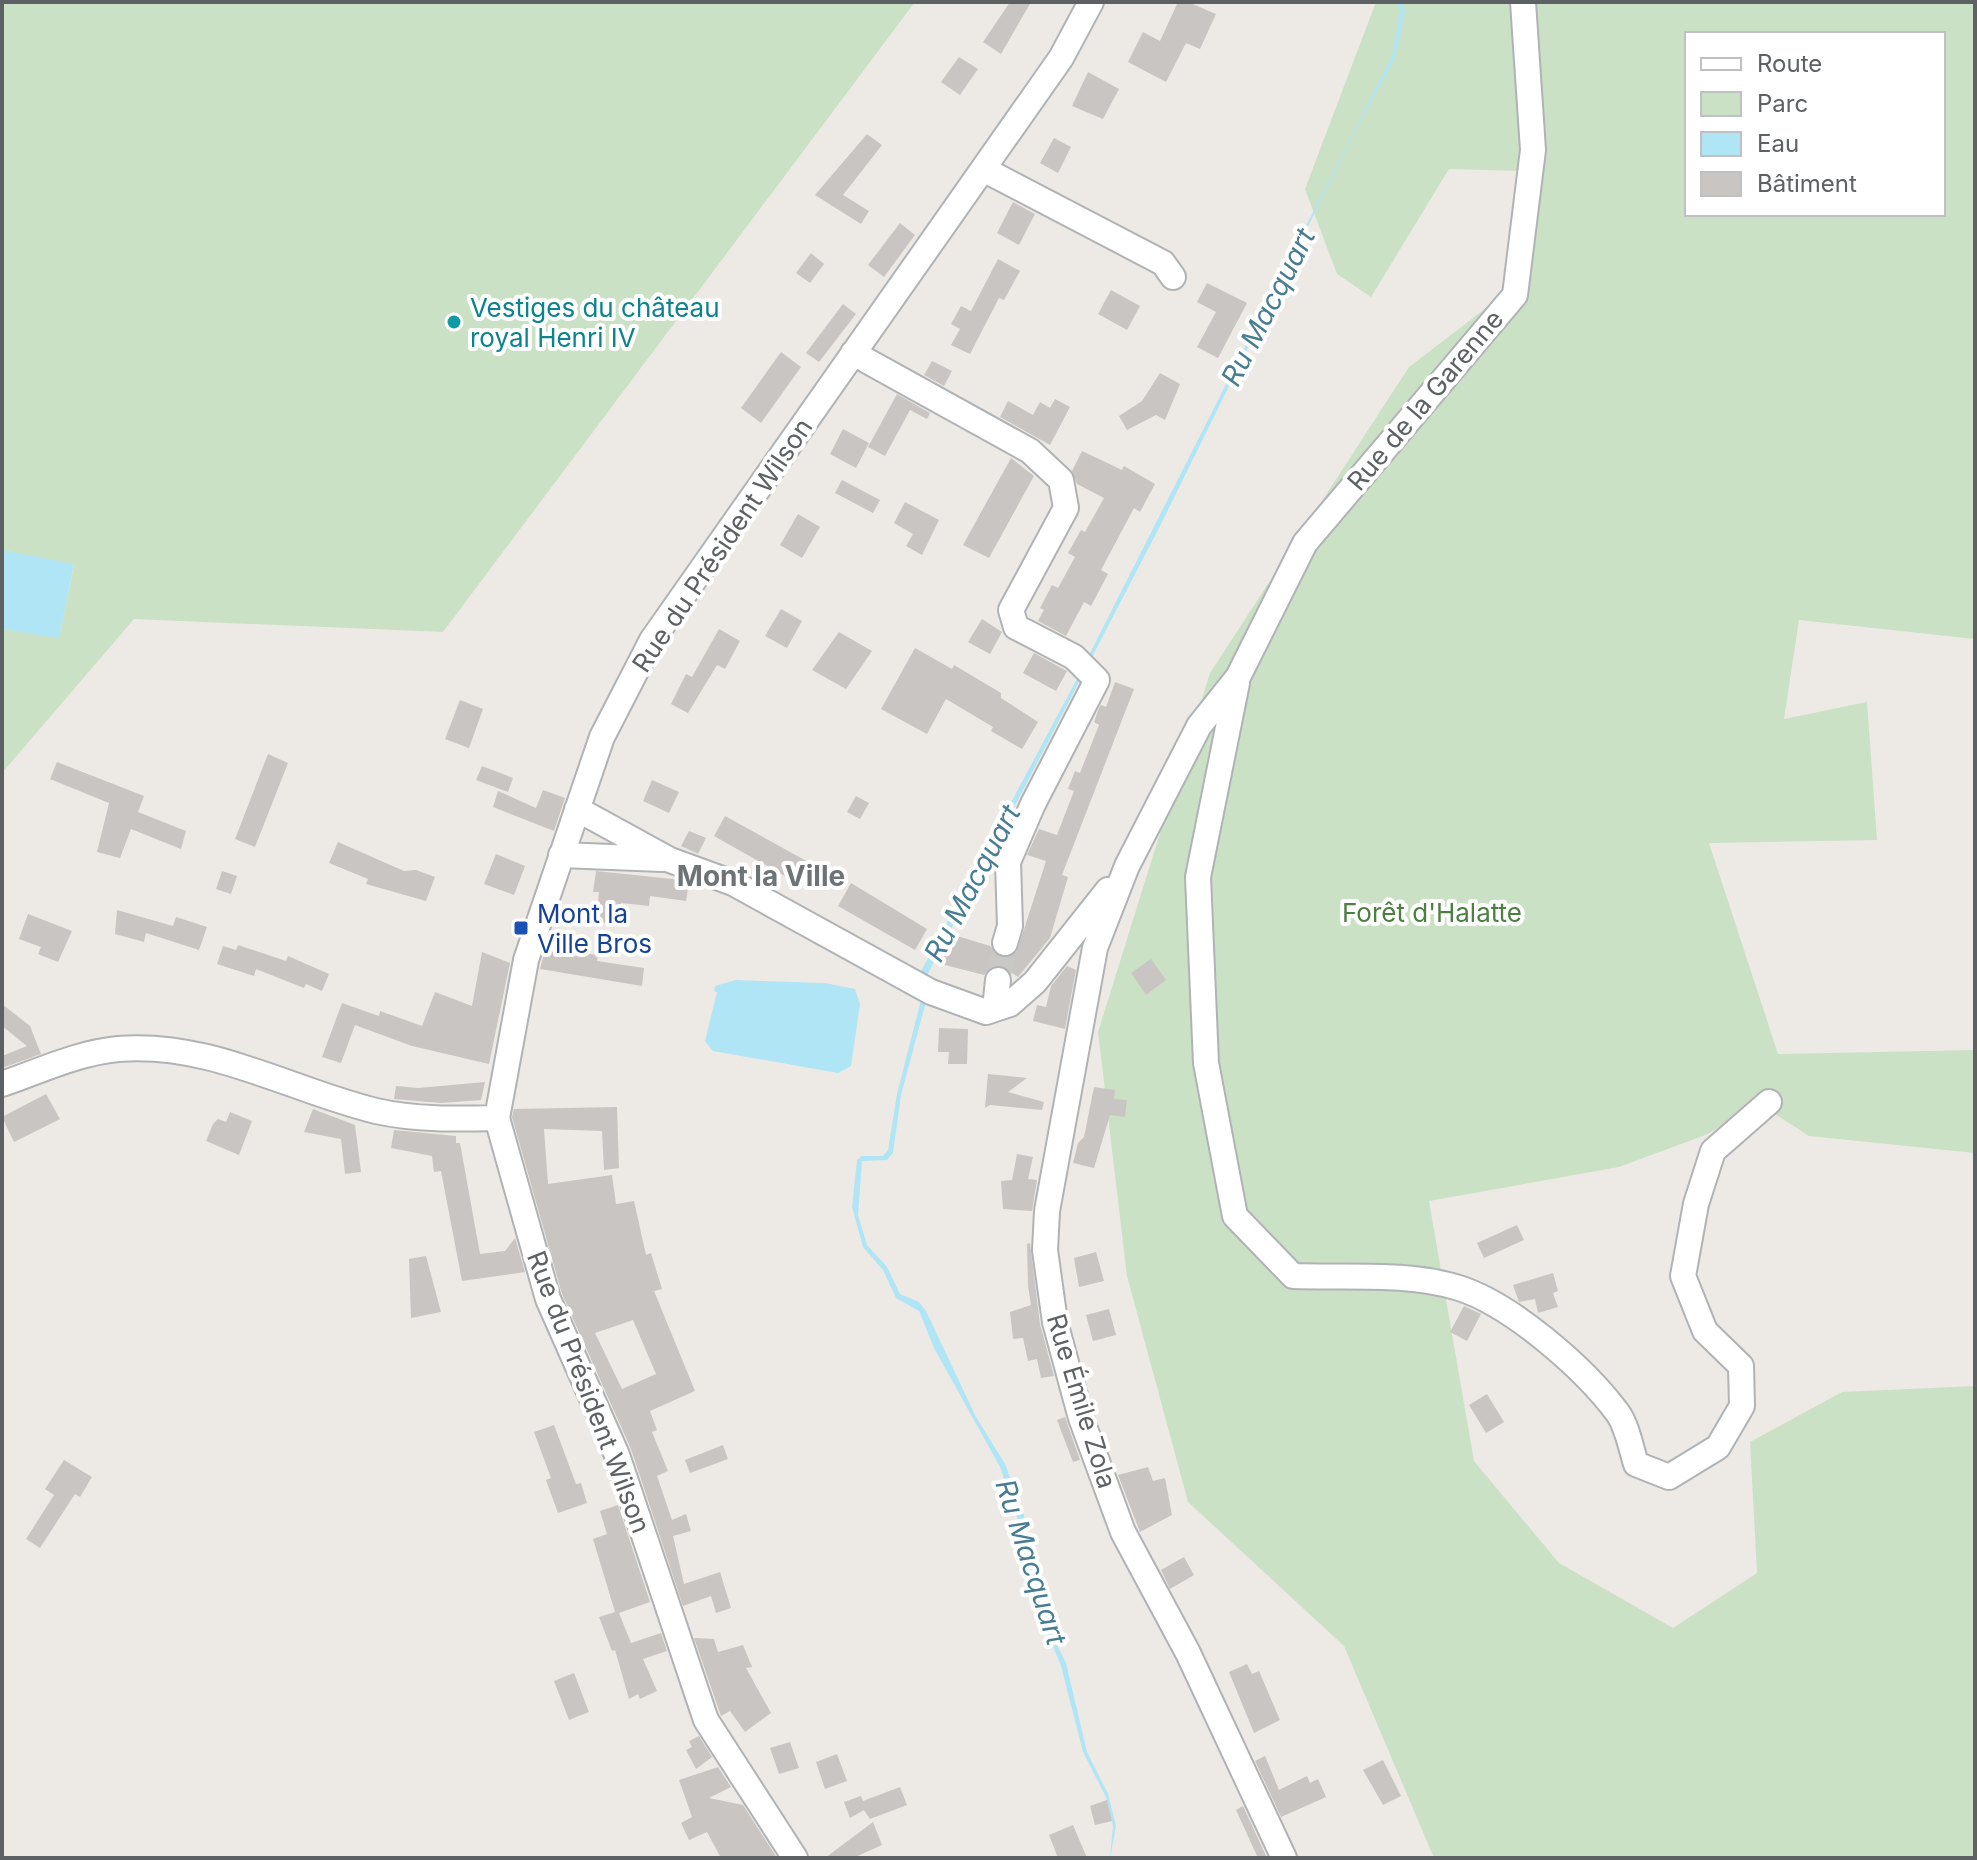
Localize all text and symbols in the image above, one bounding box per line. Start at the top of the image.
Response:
legend [1685,32,1945,216]
text: Route [1757,49,1822,78]
text: Parc [1757,89,1808,118]
text: Eau [1757,129,1799,158]
text: Bâtiment [1757,169,1857,198]
water label: Ru Macquart [1214,222,1323,391]
place label: Vestiges du château royal Henri IV [470,292,720,353]
street label: Rue de la Garenne [1341,304,1509,496]
marker: Vestiges du château royal Henri IV [445,313,463,331]
street label: Rue du Président Wilson [625,412,819,678]
water label: Ru Macquart [917,798,1028,967]
district label: Mont la Ville [677,859,845,893]
park label: Forêt d'Halatte [1342,897,1522,928]
place label: Mont la Ville Bros [537,898,652,959]
marker: Mont la Ville Bros [512,919,530,937]
street label: Rue du Président Wilson [521,1247,657,1537]
street label: Rue Émile Zola [1041,1310,1123,1492]
water label: Ru Macquart [988,1475,1074,1650]

